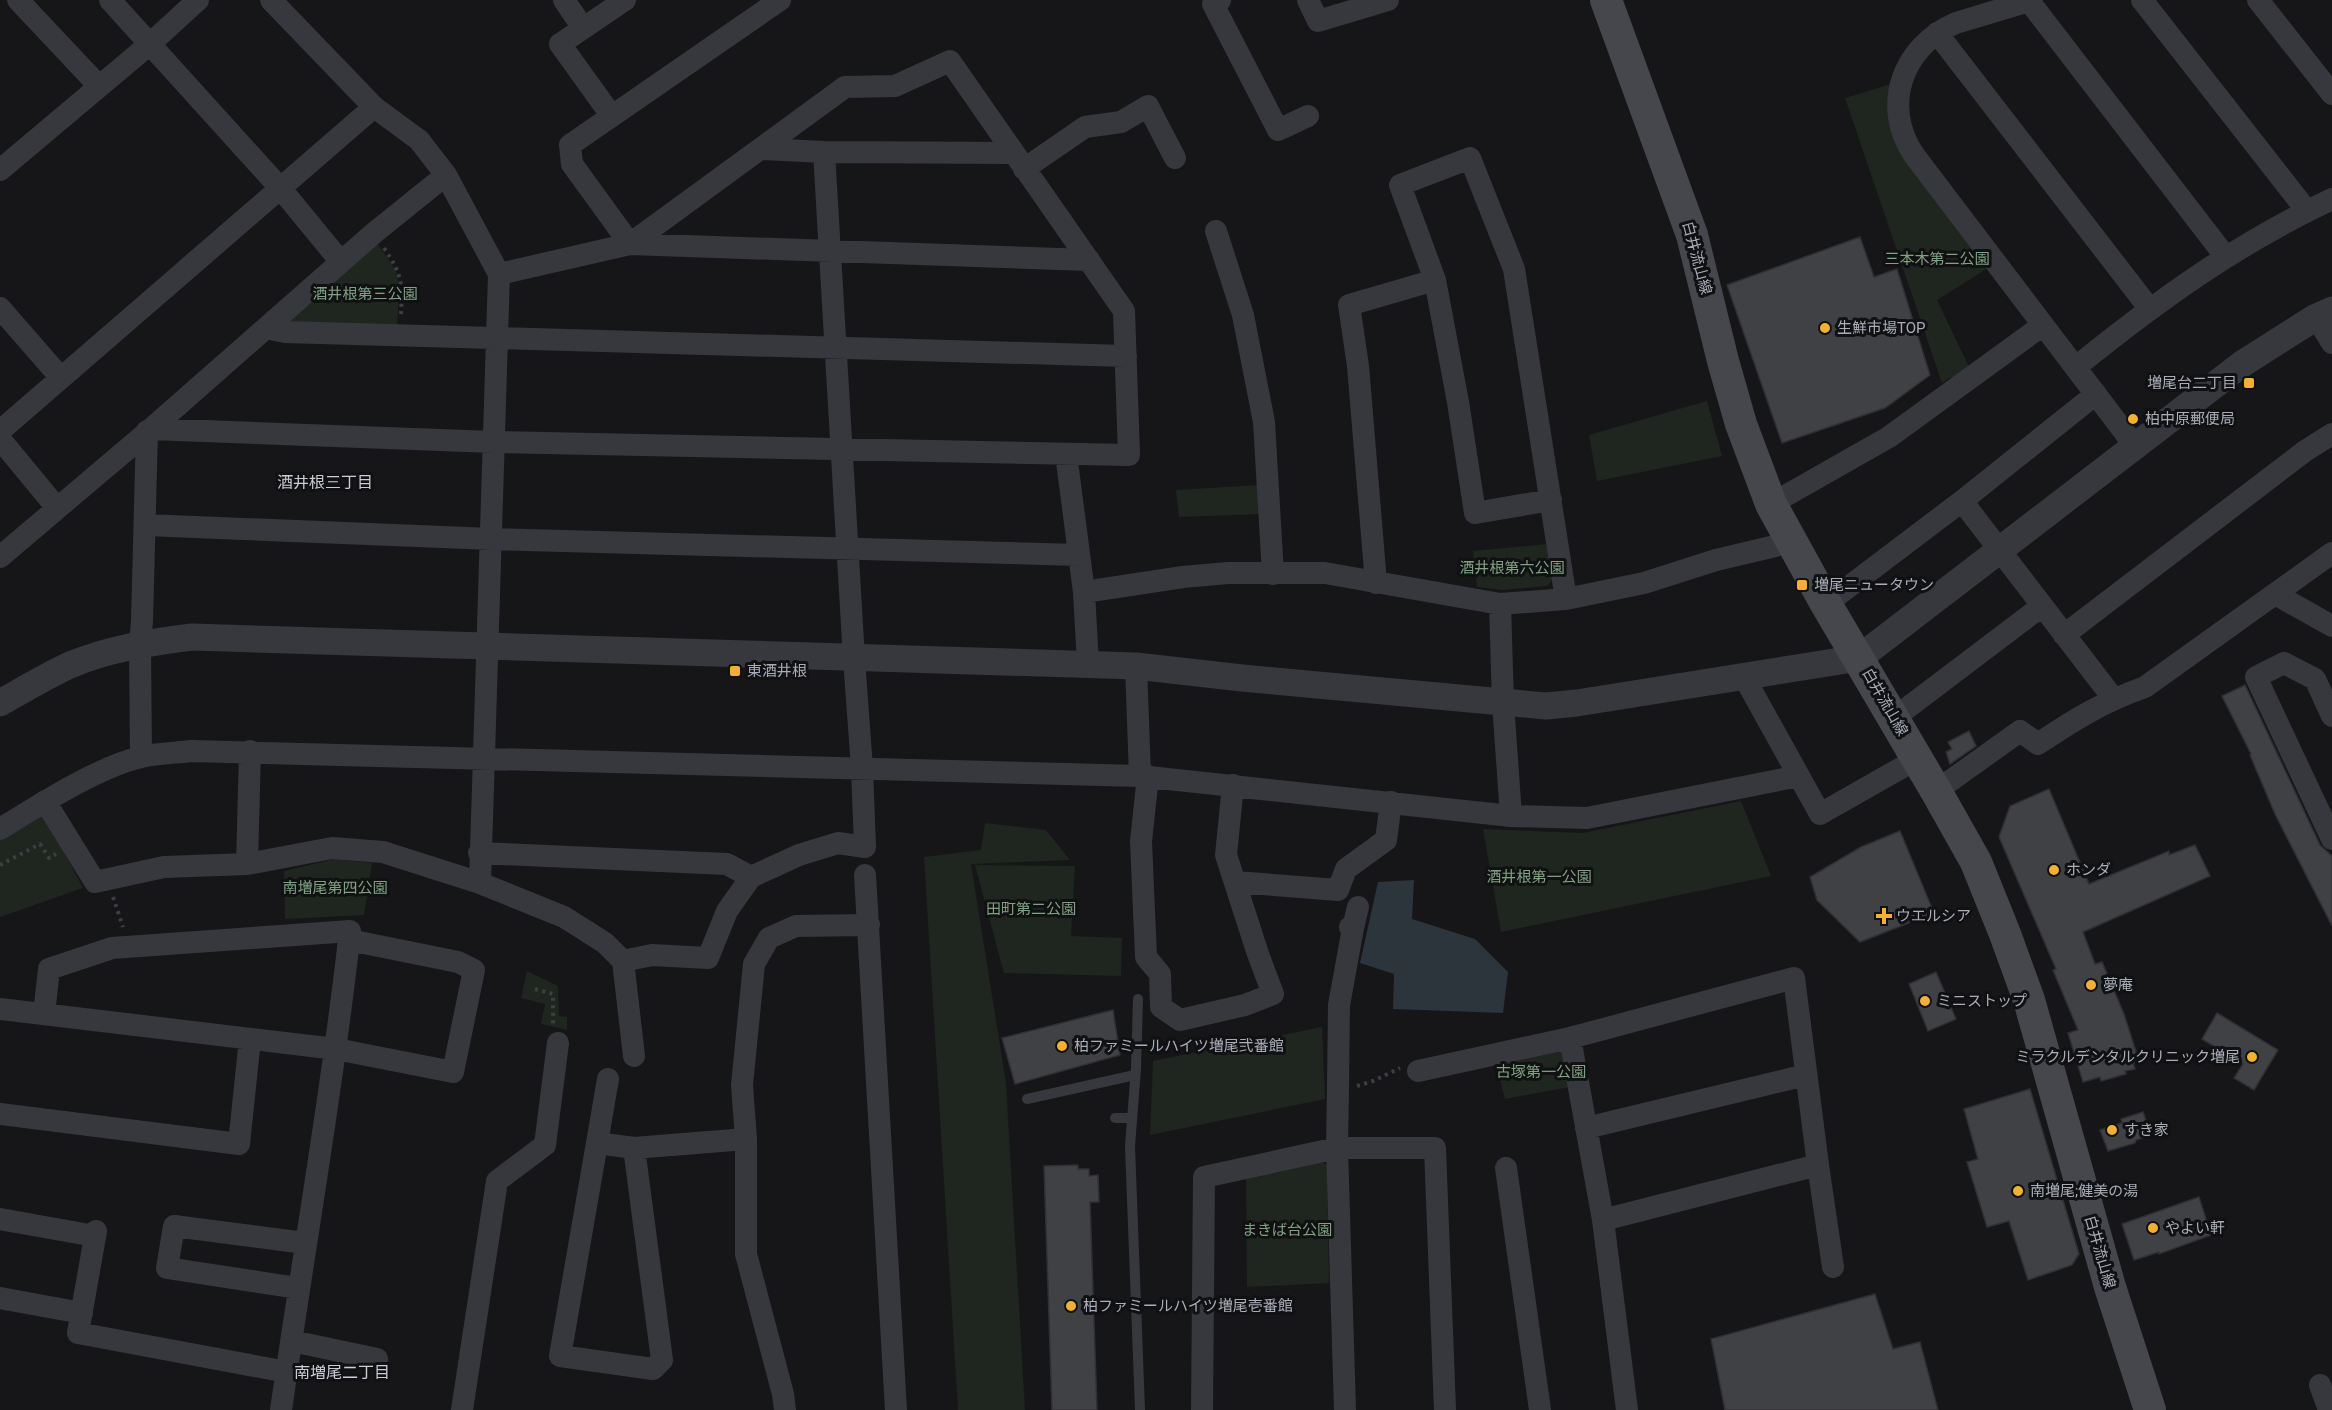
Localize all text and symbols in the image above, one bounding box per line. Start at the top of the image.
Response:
street label: 白井流山線 [1679,219,1715,297]
park label: 三本木第二公園 [1884,250,1990,268]
park label: 酒井根第三公園 [312,285,418,303]
place label: 生鮮市場TOP [1837,319,1926,337]
marker: 生鮮市場TOP [1818,321,1832,335]
place label: 増尾台二丁目 [2147,374,2237,392]
marker: 増尾台二丁目 [2242,376,2256,390]
place label: 柏中原郵便局 [2145,410,2235,428]
marker: 柏中原郵便局 [2126,412,2140,426]
district label: 酒井根三丁目 [277,473,373,492]
park label: 酒井根第六公園 [1459,559,1565,577]
place label: 増尾ニュータウン [1814,576,1934,594]
marker: 増尾ニュータウン [1795,578,1809,592]
place label: 東酒井根 [747,662,807,680]
marker: 東酒井根 [728,664,742,678]
street label: 白井流山線 [1858,665,1912,739]
place label: ホンダ [2066,861,2111,879]
marker: ホンダ [2047,863,2061,877]
park label: 酒井根第一公園 [1486,868,1592,886]
park label: 南増尾第四公園 [282,879,388,897]
park label: 田町第二公園 [986,900,1076,918]
place label: ウエルシア [1896,907,1971,925]
marker: ウエルシア [1877,909,1891,923]
place label: 夢庵 [2103,976,2133,994]
marker: 夢庵 [2084,978,2098,992]
place label: ミニストップ [1937,992,2027,1010]
marker: ミニストップ [1918,994,1932,1008]
place label: 柏ファミールハイツ増尾弐番館 [1074,1037,1284,1055]
marker: 柏ファミールハイツ増尾弐番館 [1055,1039,1069,1053]
place label: ミラクルデンタルクリニック増尾 [2015,1048,2240,1066]
marker: ミラクルデンタルクリニック増尾 [2245,1050,2259,1064]
park label: 古塚第一公園 [1496,1063,1586,1081]
place label: すき家 [2124,1121,2169,1139]
marker: すき家 [2105,1123,2119,1137]
place label: 南増尾;健美の湯 [2030,1182,2138,1200]
marker: 南増尾;健美の湯 [2011,1184,2025,1198]
street label: 白井流山線 [2081,1213,2119,1291]
place label: やよい軒 [2165,1219,2225,1237]
park label: まきば台公園 [1242,1221,1332,1239]
marker: やよい軒 [2146,1221,2160,1235]
place label: 柏ファミールハイツ増尾壱番館 [1083,1297,1293,1315]
marker: 柏ファミールハイツ増尾壱番館 [1064,1299,1078,1313]
district label: 南増尾二丁目 [294,1363,390,1382]

